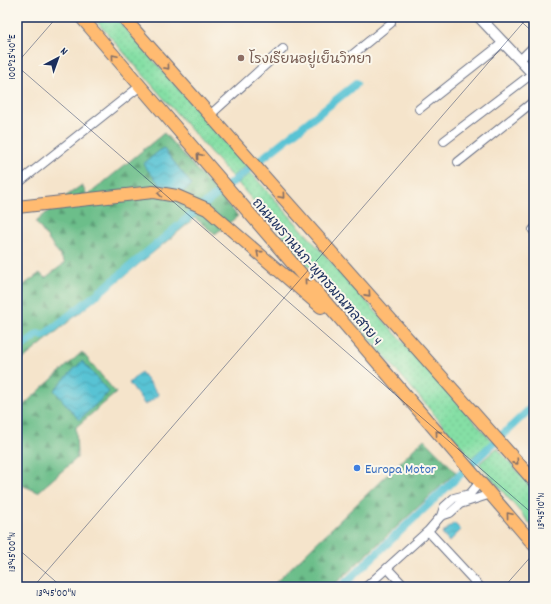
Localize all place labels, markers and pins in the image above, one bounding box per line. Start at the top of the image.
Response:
place label: โรงเรียนอยู่เย็นวิทยา [249,49,372,70]
marker: โรงเรียนอยู่เย็นวิทยา [236,53,246,63]
place label: Europa Motor [365,460,437,480]
marker: Europa Motor [352,463,362,473]

